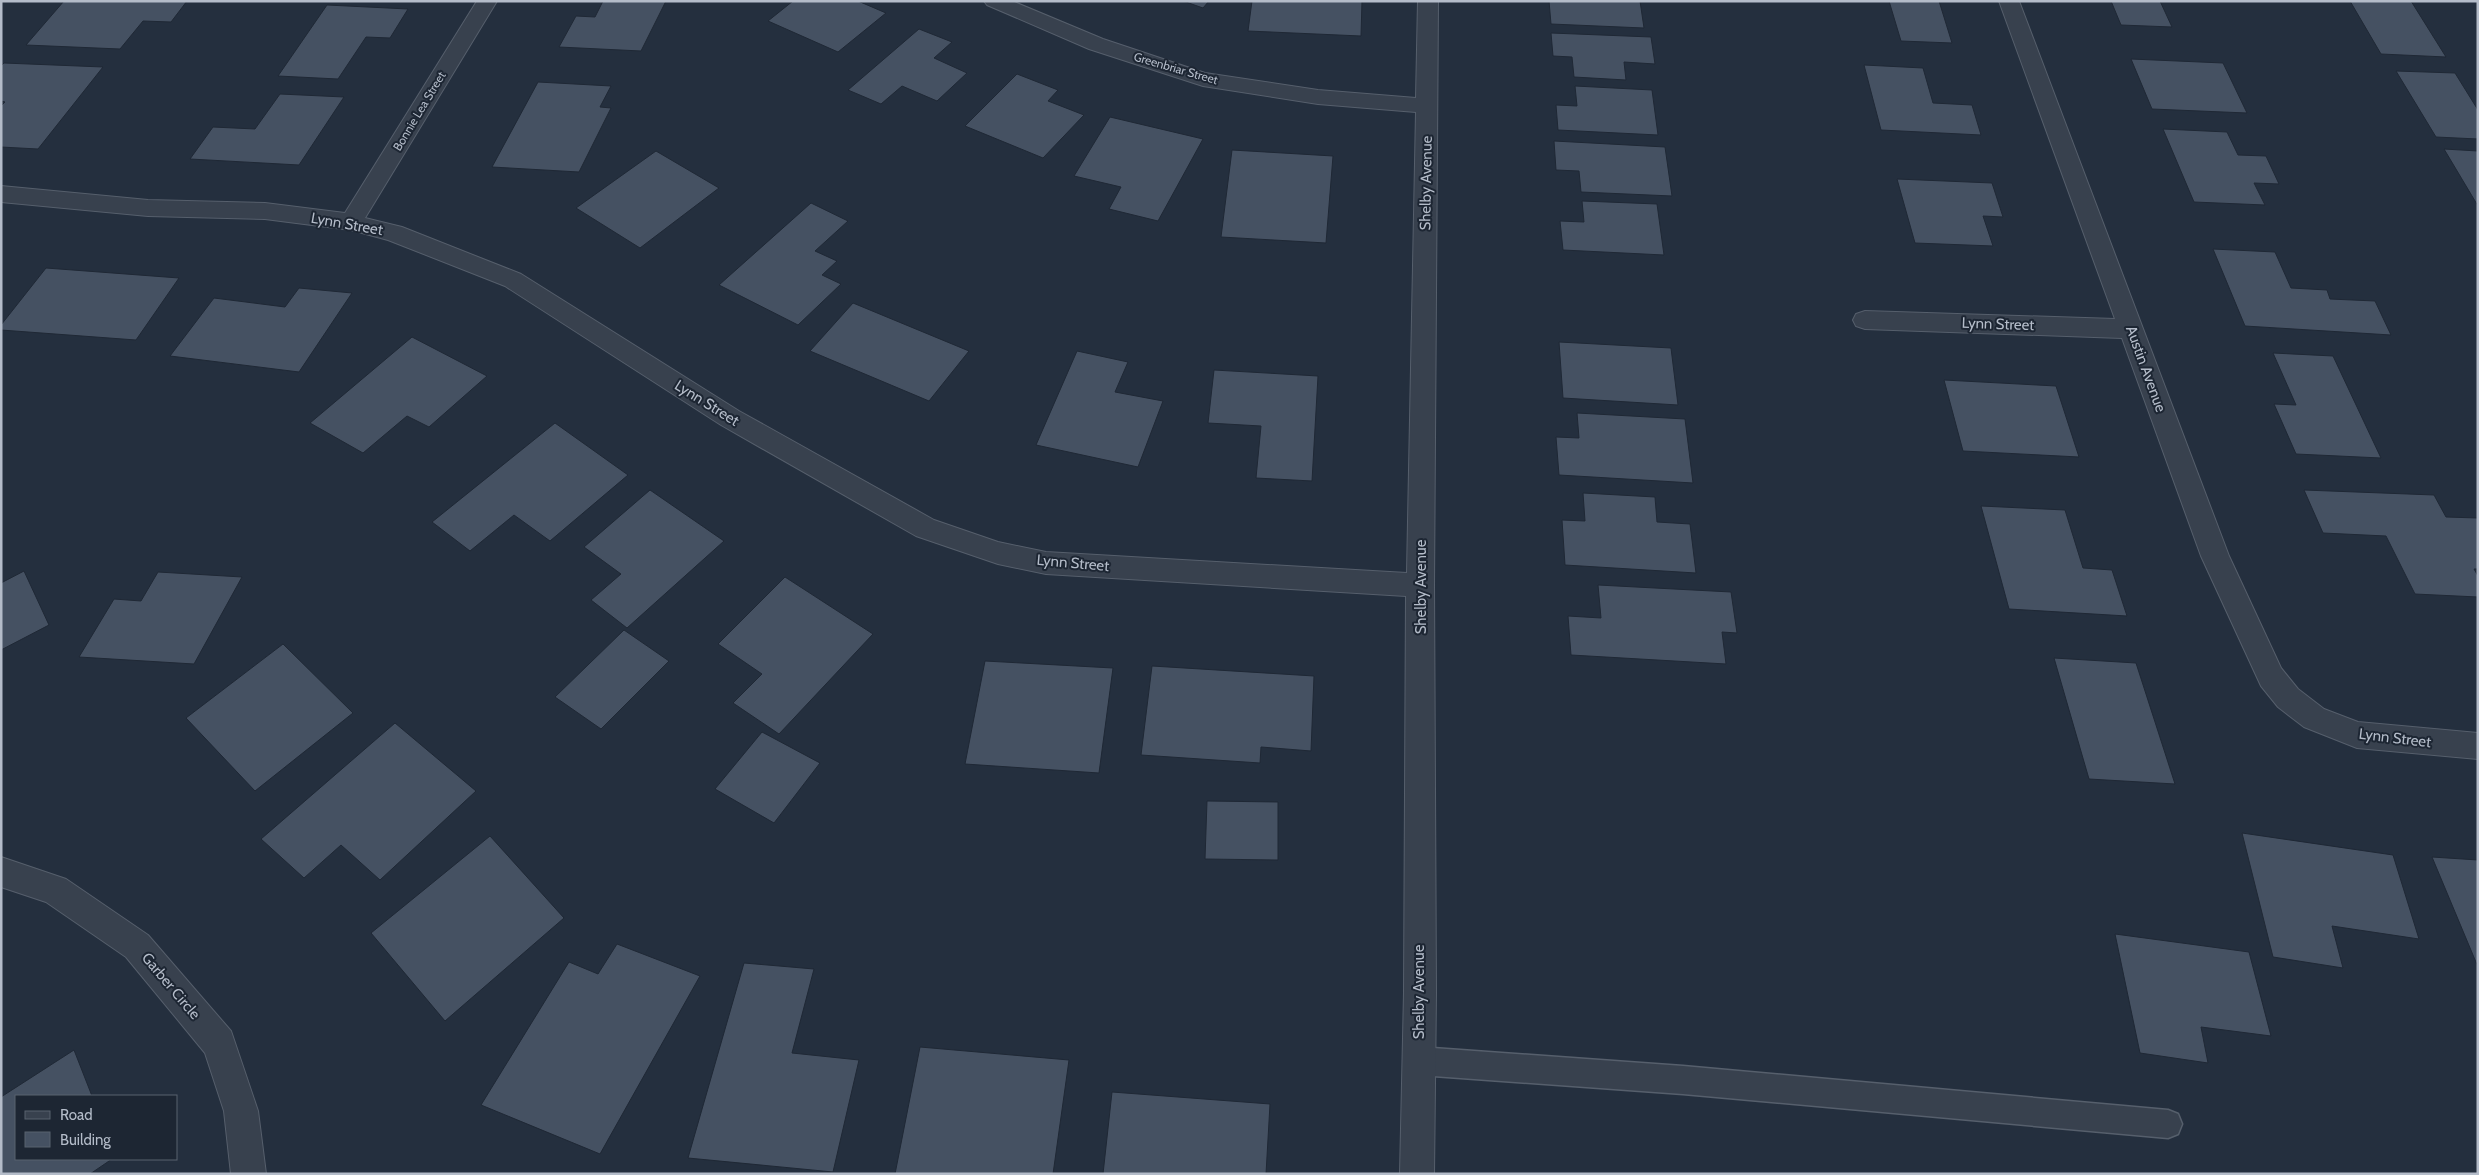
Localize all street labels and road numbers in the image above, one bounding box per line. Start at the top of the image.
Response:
street label: Greenbriar Street [1132,49,1220,87]
street label: Bonnie Lea Street [389,69,449,153]
street label: Shelby Avenue [1416,135,1436,231]
street label: Lynn Street [310,209,384,239]
street label: Lynn Street [1961,314,2035,334]
street label: Austin Avenue [2122,323,2170,415]
street label: Lynn Street [671,376,743,430]
street label: Shelby Avenue [1412,539,1430,634]
street label: Lynn Street [1036,551,1110,575]
street label: Lynn Street [2358,725,2432,751]
street label: Shelby Avenue [1410,944,1428,1039]
street label: Garber Circle [138,949,204,1023]

